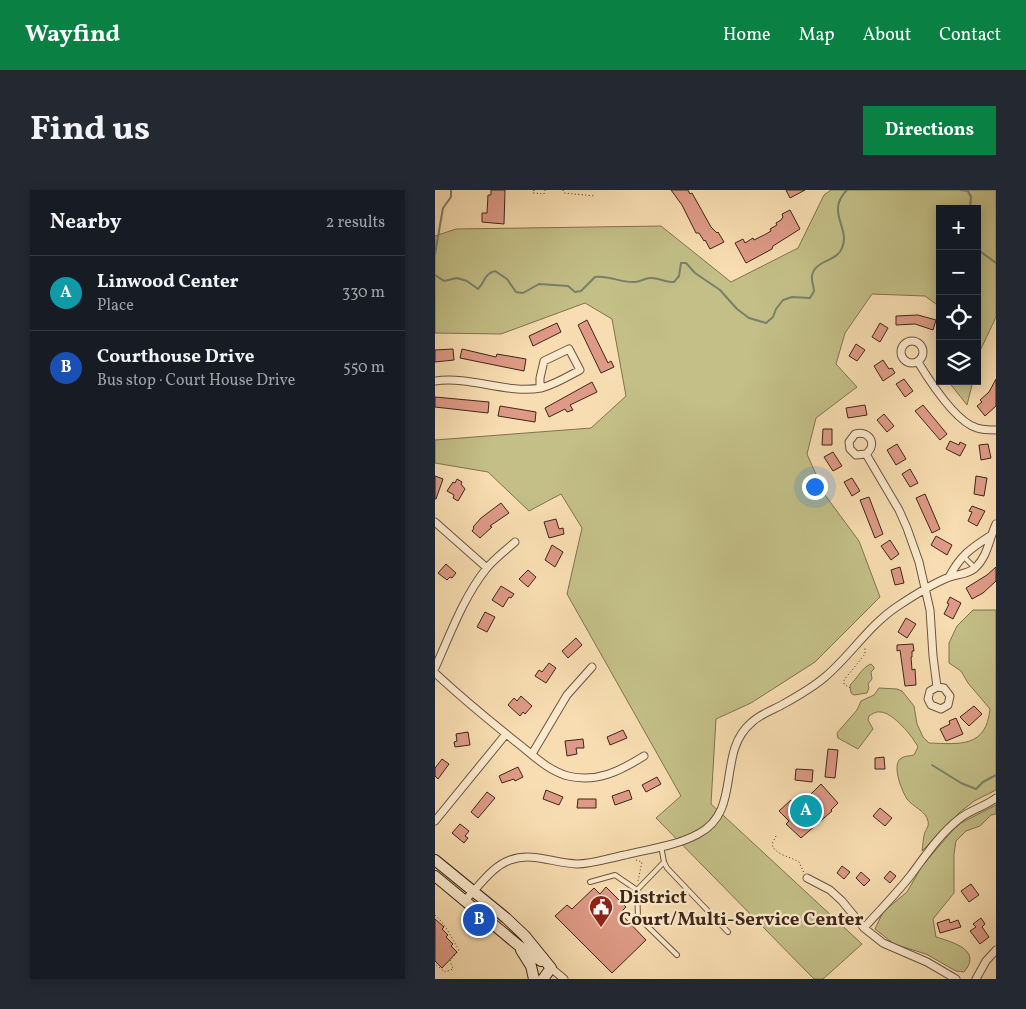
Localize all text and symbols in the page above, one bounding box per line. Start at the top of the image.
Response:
text: Wayfind [25,18,120,52]
text: Home [723,23,771,48]
text: Map [799,23,835,48]
text: About [863,23,911,48]
text: Contact [939,23,1001,48]
text: Find us [30,106,150,154]
button: Directions [863,106,996,155]
map controls [936,205,981,385]
button: + [936,205,981,250]
text: Nearby [50,208,121,237]
text: 2 results [326,212,385,234]
button: − [936,250,981,295]
text: Linwood Center [97,269,239,295]
text: A [60,282,72,304]
text: 330 m [342,282,385,304]
text: Place [97,295,134,317]
button: locate [936,295,981,340]
button: layers [936,340,981,385]
text: Courthouse Drive [97,344,254,370]
text: B [61,357,71,379]
text: 550 m [343,357,385,379]
text: Bus stop · Court House Drive [97,370,295,392]
your location [802,474,828,500]
pin: A [790,792,822,830]
place label: District Court/Multi-Service Center [619,885,863,933]
public building icon: District Court/Multi-Service Center [588,894,614,928]
pin: B [463,901,495,939]

